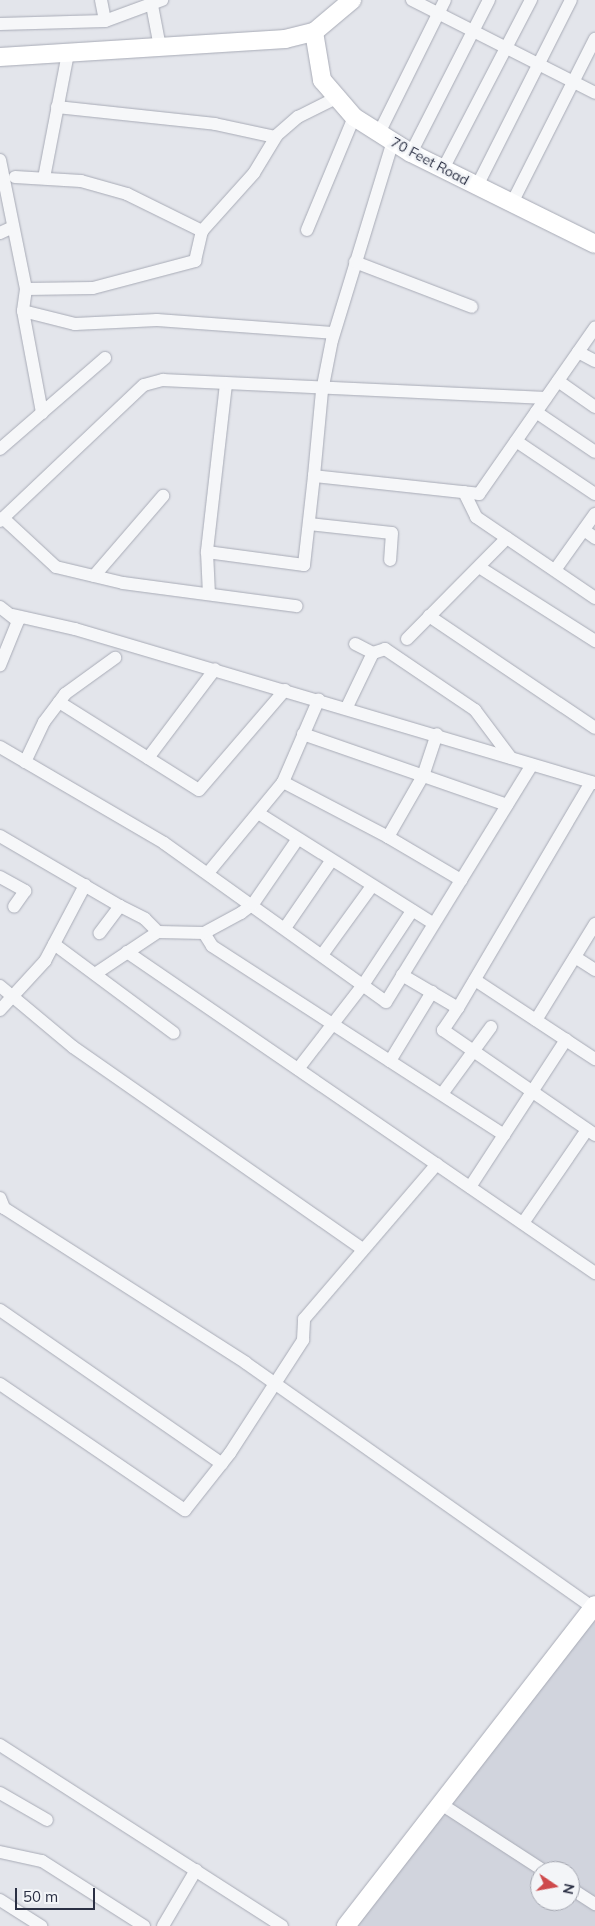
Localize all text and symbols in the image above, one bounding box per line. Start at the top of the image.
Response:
street label: 70 Feet Road [388,133,472,189]
north arrow [530,1861,580,1911]
scale bar [18,1878,98,1910]
text: N [559,1882,579,1896]
text: 50 m [23,1887,58,1906]

